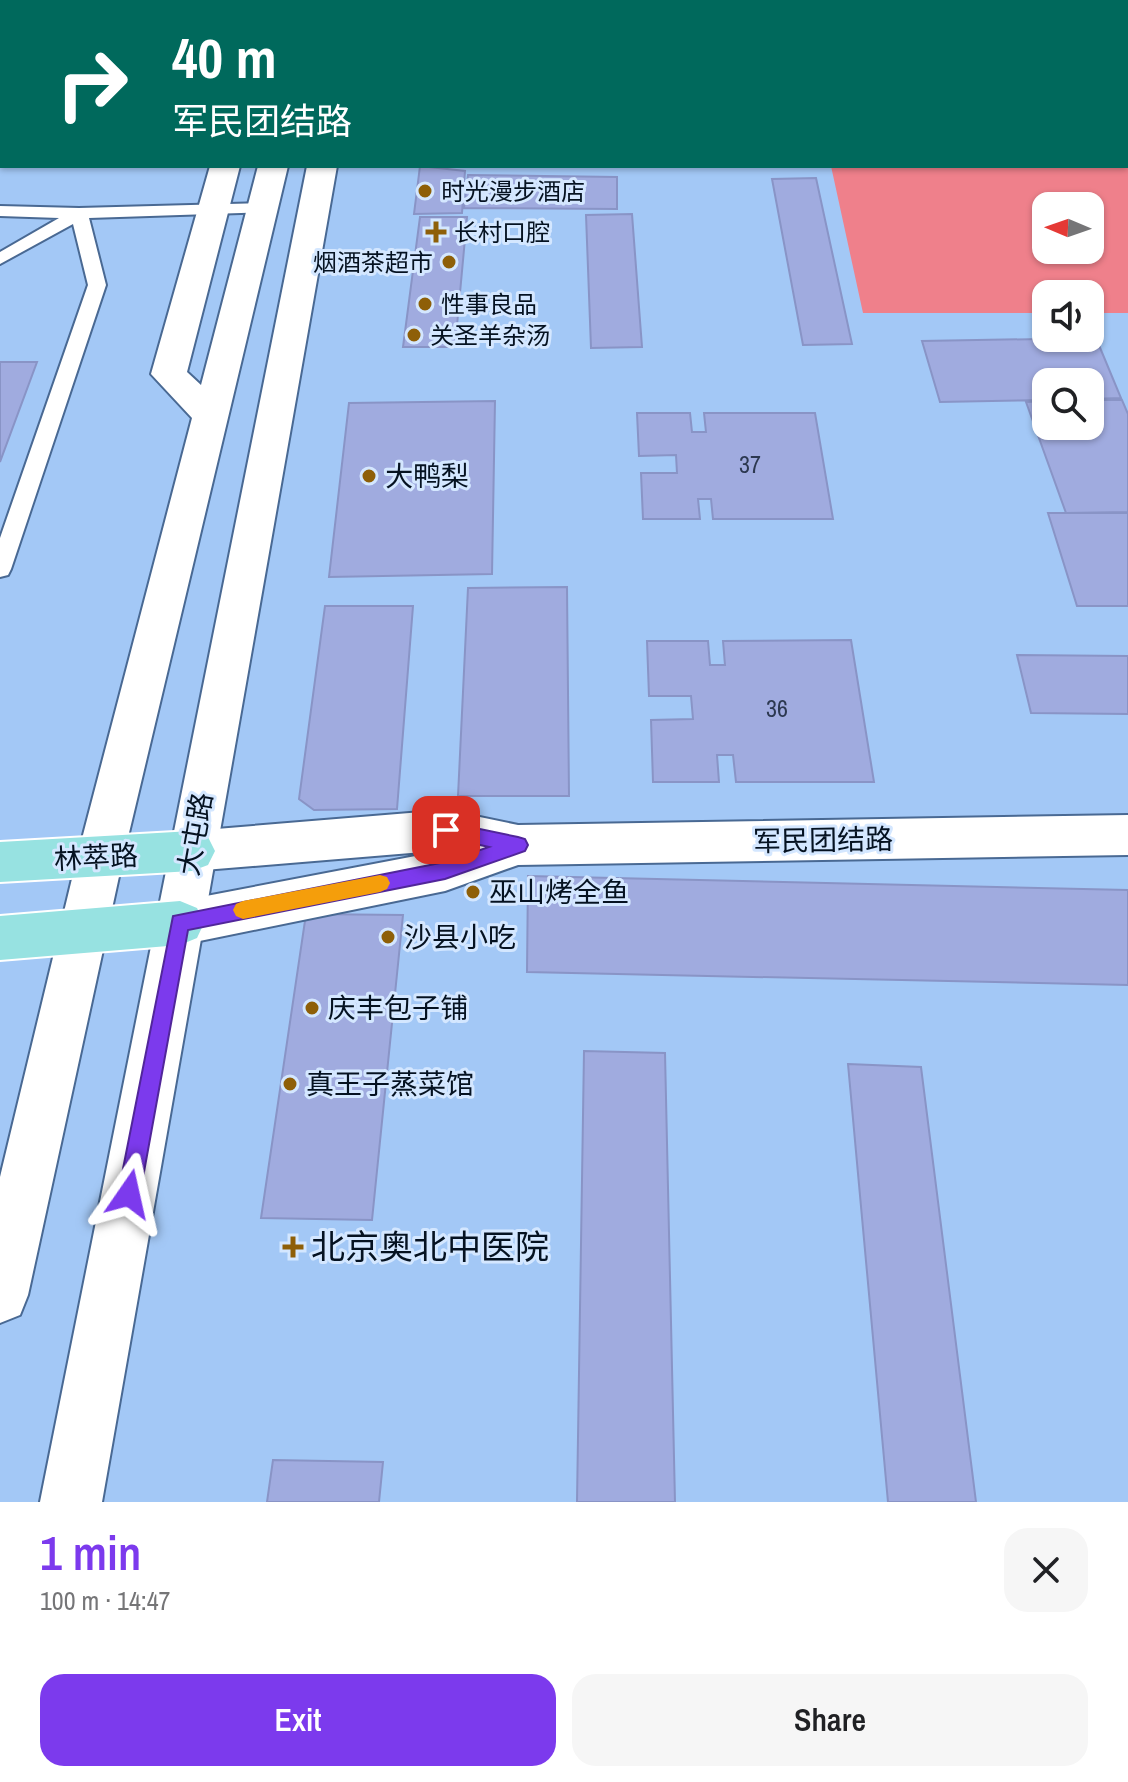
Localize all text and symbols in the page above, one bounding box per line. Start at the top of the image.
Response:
text: 40 m [172,20,277,95]
icon: right [40,32,144,136]
text: 军民团结路 [172,97,352,145]
place label: 时光漫步酒店 [441,175,585,207]
marker: 时光漫步酒店 [416,182,434,200]
north arrow [1032,192,1104,264]
map controls [1032,192,1104,440]
place label: 长村口腔 [454,216,550,248]
marker: 长村口腔 [425,221,447,243]
place label: 烟酒茶超市 [313,246,433,278]
marker: 烟酒茶超市 [440,253,458,271]
button: sound [1032,280,1104,352]
place label: 性事良品 [441,288,537,320]
marker: 性事良品 [416,295,434,313]
place label: 关圣羊杂汤 [430,319,550,351]
marker: 关圣羊杂汤 [405,326,423,344]
button: search [1032,368,1104,440]
house number: 37 [739,448,761,480]
place label: 大鸭梨 [385,457,469,495]
marker: 大鸭梨 [360,467,378,485]
house number: 36 [766,692,788,724]
street label: 大屯路 [169,789,221,879]
pin [412,796,480,864]
icon: arrive [424,808,468,852]
street label: 军民团结路 [753,820,893,860]
street label: 林萃路 [53,836,139,878]
place label: 巫山烤全鱼 [489,873,629,911]
marker: 巫山烤全鱼 [464,883,482,901]
place label: 沙县小吃 [404,918,516,956]
marker: 沙县小吃 [379,928,397,946]
place label: 庆丰包子铺 [328,989,468,1027]
marker: 庆丰包子铺 [303,999,321,1017]
place label: 真王子蒸菜馆 [306,1065,474,1103]
marker: 真王子蒸菜馆 [281,1075,299,1093]
position arrow [87,1152,171,1236]
place label: 北京奥北中医院 [311,1224,549,1270]
marker: 北京奥北中医院 [282,1236,304,1258]
text: 1 min [40,1520,141,1585]
button: close [1004,1528,1088,1612]
text: 100 m · 14:47 [40,1583,170,1618]
button: Exit [40,1674,556,1766]
button: Share [572,1674,1088,1766]

